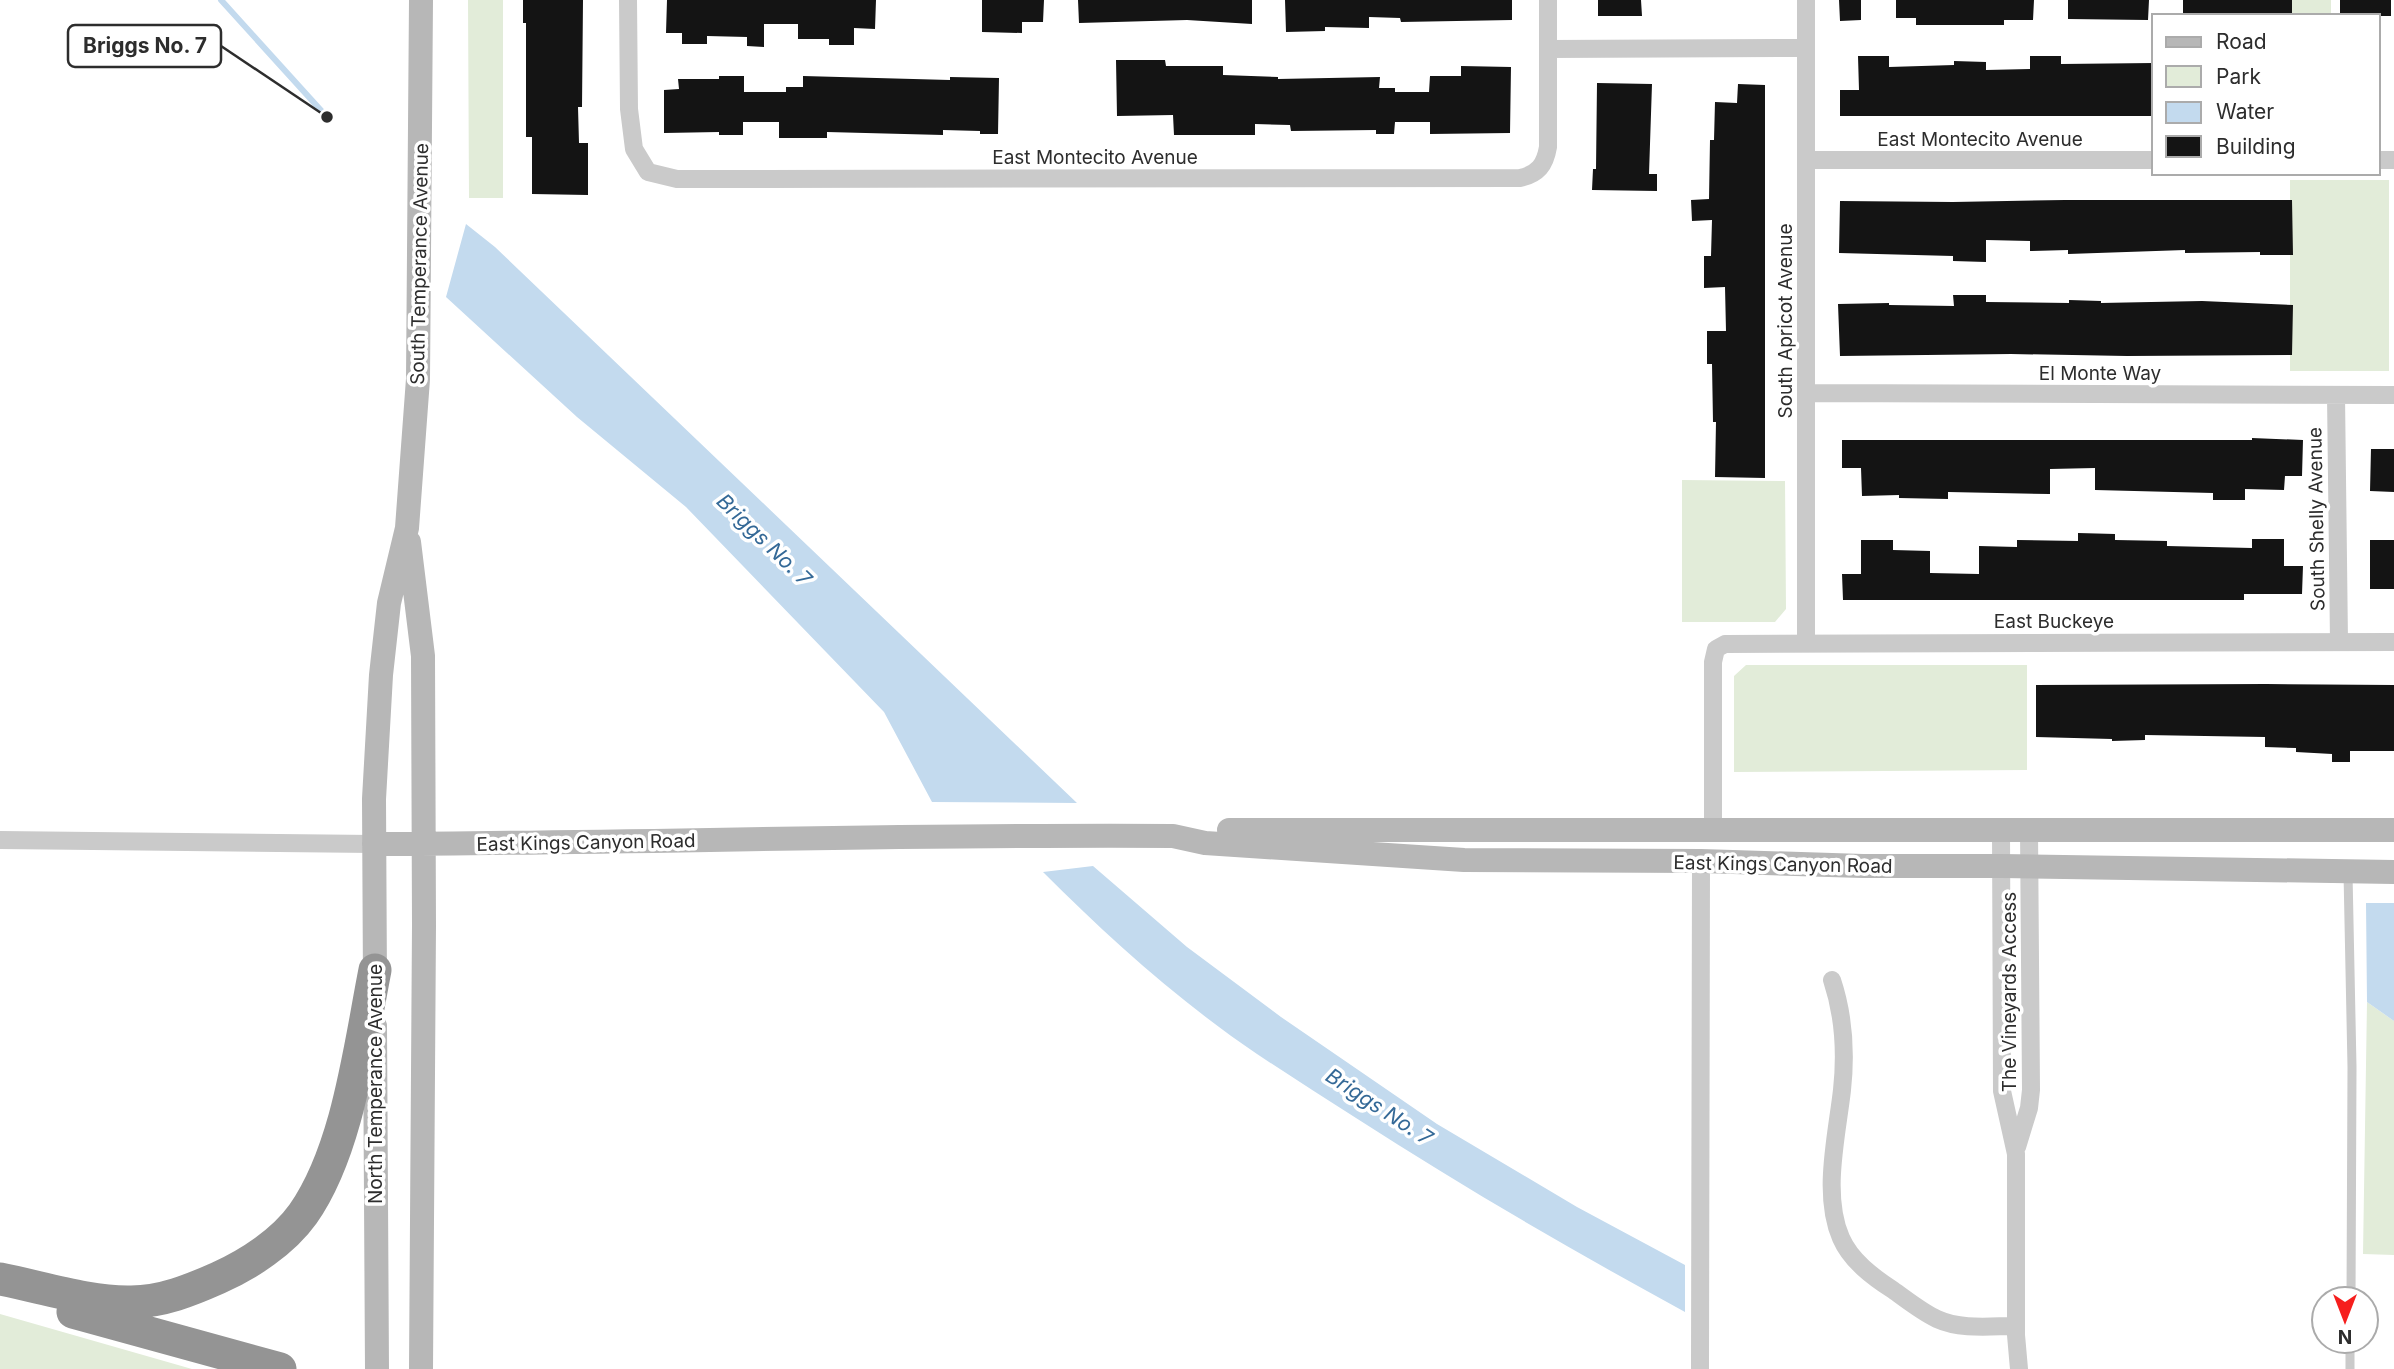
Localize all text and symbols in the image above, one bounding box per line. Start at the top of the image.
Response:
legend [2152,14,2380,175]
callout: Briggs No. 7 [68,25,221,67]
text: Road [2216,29,2267,54]
text: Briggs No. 7 [83,33,207,58]
text: Park [2216,64,2261,89]
text: Water [2216,99,2274,124]
street label: East Montecito Avenue [1877,128,2083,151]
text: Building [2216,134,2296,159]
street label: South Temperance Avenue [406,143,433,385]
street label: East Montecito Avenue [992,146,1198,169]
street label: South Apricot Avenue [1774,224,1797,418]
street label: El Monte Way [2039,362,2162,385]
street label: South Shelly Avenue [2303,427,2330,611]
water label: Briggs No. 7 [712,488,818,592]
street label: East Buckeye [1994,610,2114,633]
street label: East Kings Canyon Road [476,829,696,856]
street label: East Kings Canyon Road [1673,851,1893,878]
street label: The Vineyards Access [1998,892,2021,1092]
street label: North Temperance Avenue [364,964,387,1204]
water label: Briggs No. 7 [1321,1063,1438,1151]
north arrow [2310,1285,2380,1355]
text: N [2338,1325,2352,1348]

